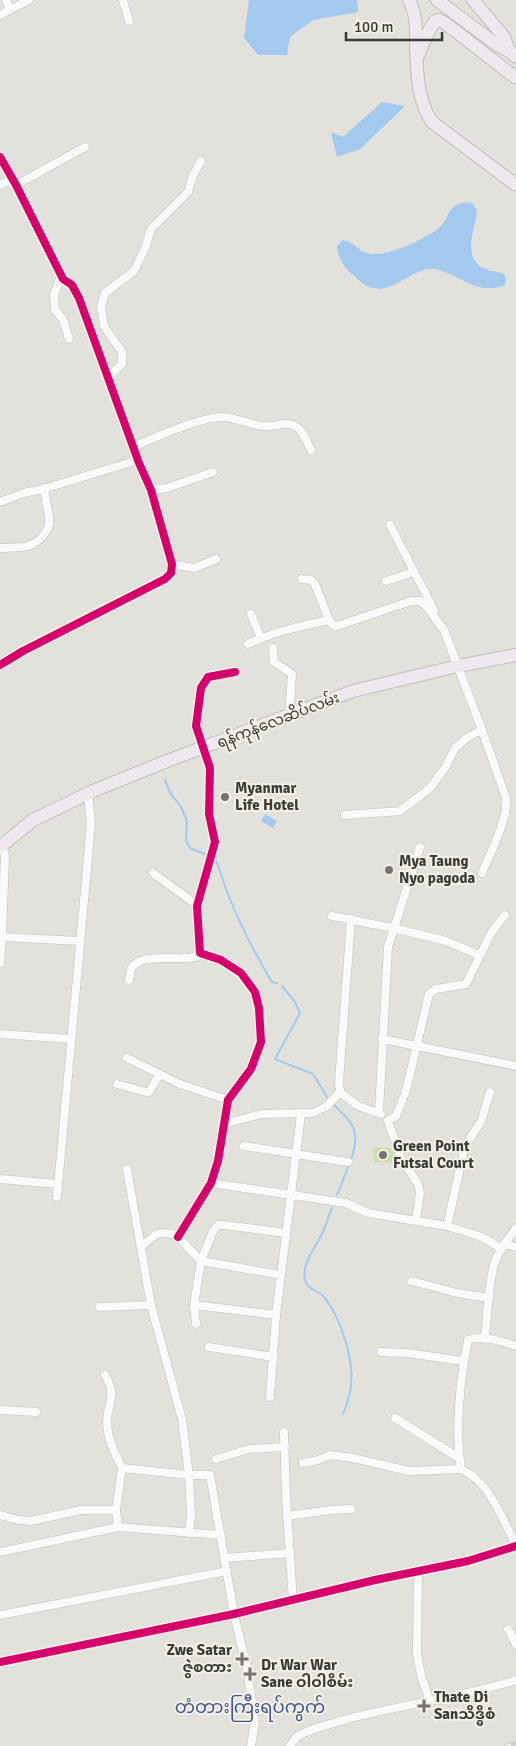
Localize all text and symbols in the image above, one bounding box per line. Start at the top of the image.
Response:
scale bar [346,10,442,42]
text: 100 m [354,18,394,36]
street label: ရန်ကုန်လေဆိပ်လမ်း [214,687,343,754]
place label: Myanmar Life Hotel [235,779,299,814]
marker: Myanmar Life Hotel [219,791,231,803]
place label: Mya Taung Nyo pagoda [399,852,475,887]
marker: Mya Taung Nyo pagoda [383,864,395,876]
place label: Green Point Futsal Court [393,1137,474,1172]
marker: Green Point Futsal Court [377,1149,389,1161]
place label: Zwe Satar ဇွဲစတား [166,1641,232,1679]
marker: Zwe Satar ဇွဲစတား [236,1653,248,1665]
place label: Dr War War Sane ဝါဝါစိမ်း [261,1656,353,1691]
marker: Dr War War Sane ဝါဝါစိမ်း [243,1667,257,1681]
place label: Thate Di Sanသိဒ္ဓိစံ [434,1688,495,1726]
district label: တံတားကြီးရပ်ကွက် [175,1693,325,1722]
marker: Thate Di Sanသိဒ္ဓိစံ [418,1700,430,1712]

